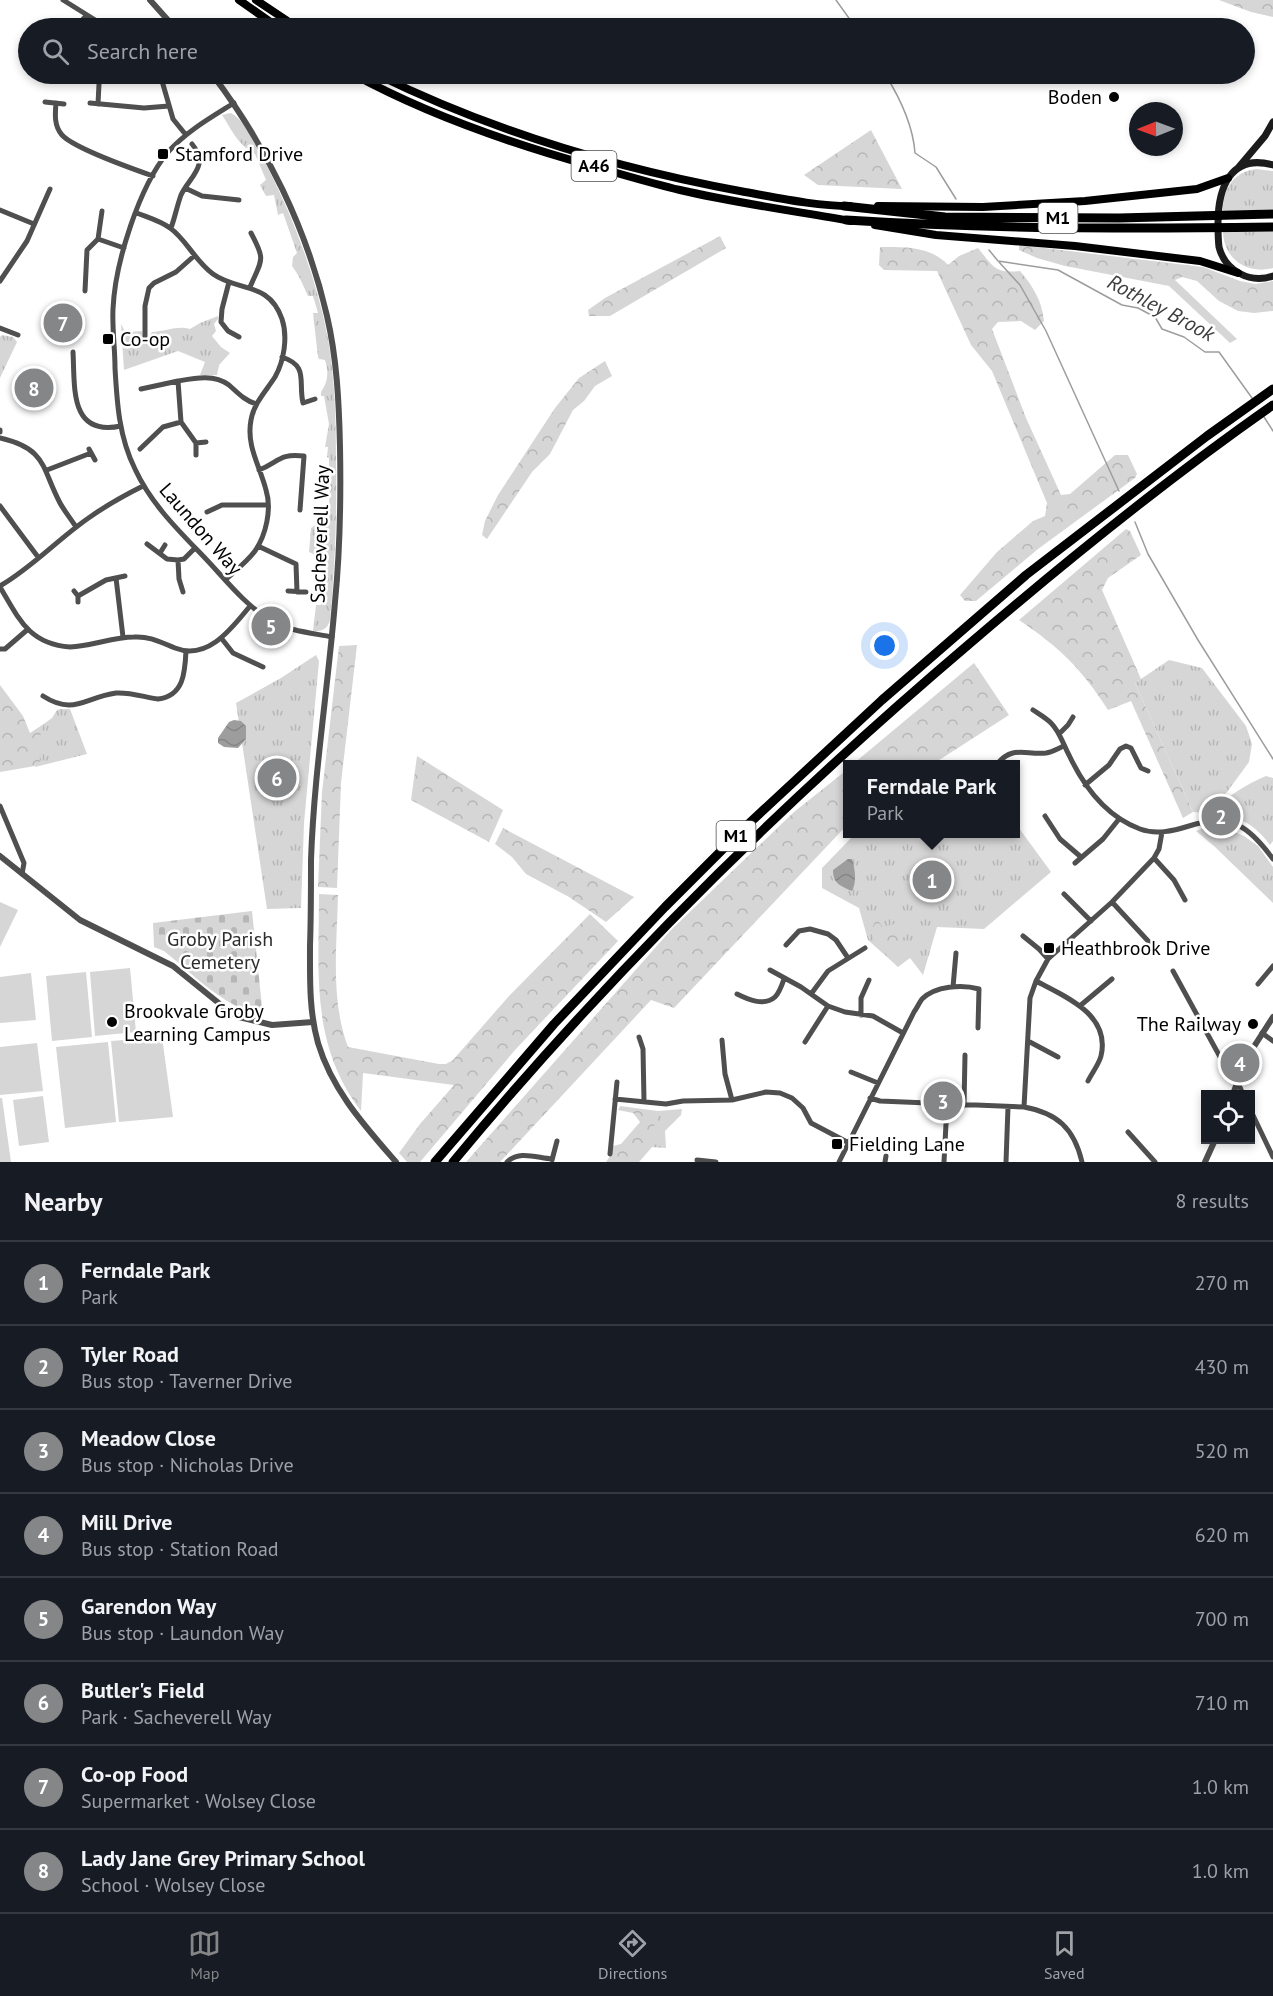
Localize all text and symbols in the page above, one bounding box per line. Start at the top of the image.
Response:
search box [18,18,1255,84]
icon: search [39,35,72,68]
text: Search here [87,37,198,65]
place label: Boden [1048,84,1102,110]
marker: Boden [1107,90,1121,104]
north arrow [1129,102,1183,156]
place label: Stamford Drive [175,141,303,167]
marker: Stamford Drive [156,147,170,161]
road number: A46 [572,151,616,181]
road number: M1 [1038,203,1078,233]
water label: Rothley Brook [1103,268,1221,348]
pin: 7 [44,300,82,346]
place label: Co-op [120,326,170,352]
marker: Co-op [101,332,115,346]
pin: 8 [15,366,54,410]
street label: Sacheverell Way [305,464,335,604]
street label: Laundon Way [154,477,249,581]
pin: 5 [252,604,290,648]
your location [870,631,899,660]
pin: 6 [258,756,296,800]
popup [843,760,1020,838]
text: Ferndale Park [867,772,996,800]
pin: 2 [1202,794,1240,838]
text: Park [867,800,904,826]
road number: M1 [716,821,756,851]
pin: 1 [912,858,952,902]
park label: Groby Parish Cemetery [167,926,273,975]
place label: Heathbrook Drive [1061,935,1210,961]
marker: Heathbrook Drive [1042,941,1056,955]
place label: Brookvale Groby Learning Campus [124,998,271,1047]
place label: The Railway [1137,1011,1242,1037]
marker: Brookvale Groby Learning Campus [105,1015,119,1029]
marker: The Railway [1246,1017,1260,1031]
pin: 4 [1220,1040,1260,1086]
pin: 3 [924,1078,962,1124]
map controls [1201,1090,1255,1144]
button: locate [1201,1090,1255,1144]
place label: Fielding Lane [849,1131,965,1157]
marker: Fielding Lane [830,1137,844,1151]
text: Nearby [24,1185,102,1218]
text: 8 results [1176,1188,1249,1214]
text: Ferndale Park [81,1256,210,1284]
text: 1 [38,1270,49,1296]
text: 270 m [1195,1270,1249,1296]
text: Park [81,1284,118,1310]
text: Tyler Road [81,1340,179,1368]
text: 2 [38,1354,49,1380]
text: 430 m [1195,1354,1249,1380]
text: Bus stop · Taverner Drive [81,1368,293,1394]
text: Meadow Close [81,1424,216,1452]
text: 3 [38,1438,49,1464]
text: 520 m [1195,1438,1249,1464]
text: Bus stop · Nicholas Drive [81,1452,294,1478]
text: Mill Drive [81,1508,172,1536]
text: 4 [38,1522,49,1548]
text: 620 m [1195,1522,1249,1548]
text: Bus stop · Station Road [81,1536,279,1562]
text: Garendon Way [81,1592,216,1620]
text: 5 [38,1606,49,1632]
text: 700 m [1195,1606,1249,1632]
text: Bus stop · Laundon Way [81,1620,284,1646]
text: Butler's Field [81,1676,204,1704]
text: 6 [38,1690,49,1716]
text: 710 m [1195,1690,1249,1716]
text: Park · Sacheverell Way [81,1704,272,1730]
text: Co-op Food [81,1760,188,1788]
text: 7 [38,1774,49,1800]
text: 1.0 km [1192,1774,1249,1800]
text: Supermarket · Wolsey Close [81,1788,316,1814]
text: Lady Jane Grey Primary School [81,1844,365,1872]
text: 8 [38,1858,49,1884]
text: 1.0 km [1192,1858,1249,1884]
text: School · Wolsey Close [81,1872,265,1898]
tab: Map [188,1927,221,1983]
tab: Directions [598,1927,667,1983]
tab: Saved [1044,1927,1085,1983]

